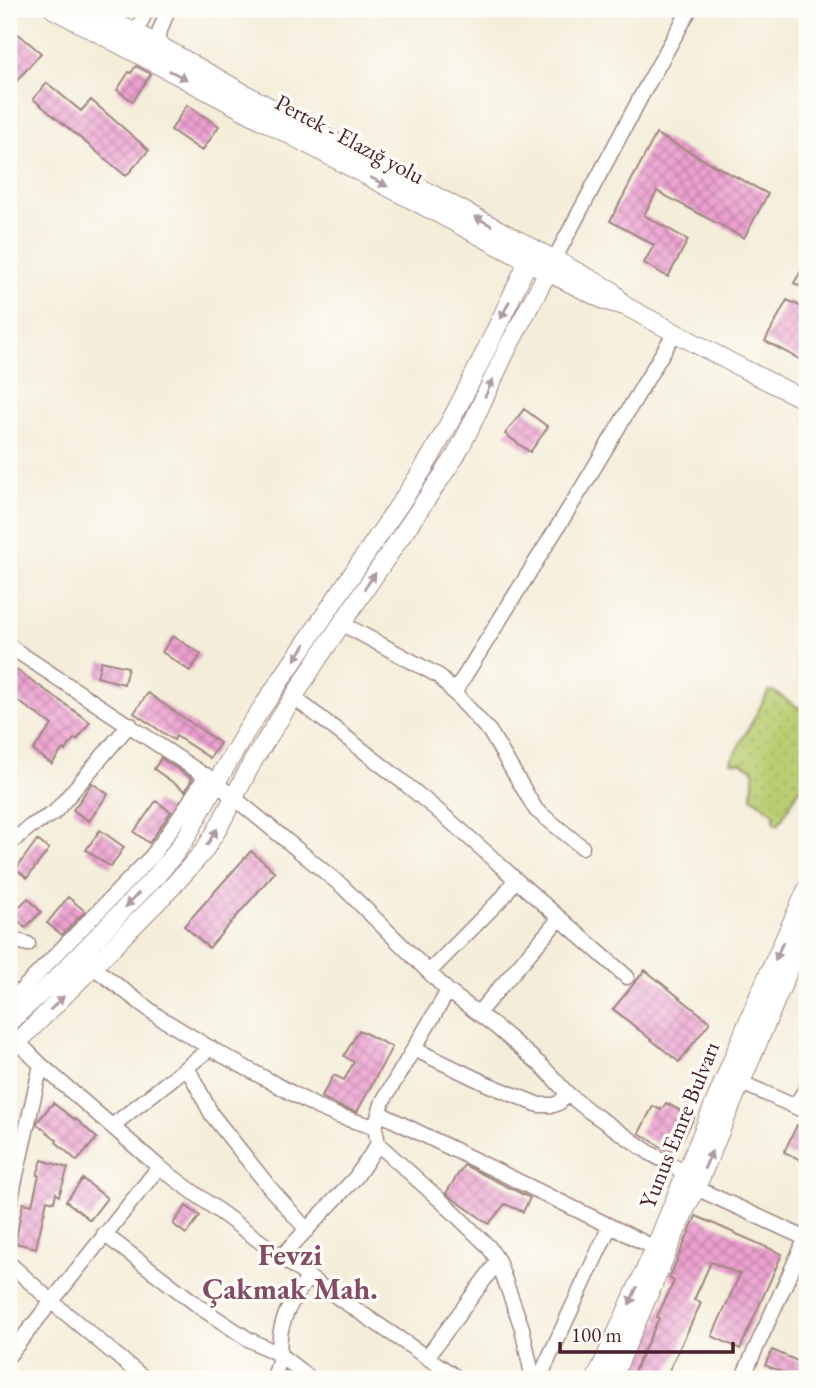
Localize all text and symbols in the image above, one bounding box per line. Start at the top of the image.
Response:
one-way arrow [168,69,188,80]
street label: Pertek - Elazığ yolu [270,87,430,191]
one-way arrow [369,176,389,188]
one-way arrow [473,216,493,228]
one-way arrow [499,300,510,320]
one-way arrow [483,378,495,398]
one-way arrow [363,572,377,590]
one-way arrow [293,642,306,661]
one-way arrow [206,828,219,847]
one-way arrow [124,892,141,909]
one-way arrow [773,941,785,961]
one-way arrow [48,994,65,1011]
street label: Yunus Emre Bulvarı [632,1037,726,1213]
one-way arrow [703,1149,714,1170]
district label: Fevzi Çakmak Mah. [202,1235,378,1308]
one-way arrow [627,1286,639,1306]
scale bar [560,1311,734,1355]
text: 100 m [571,1321,622,1348]

